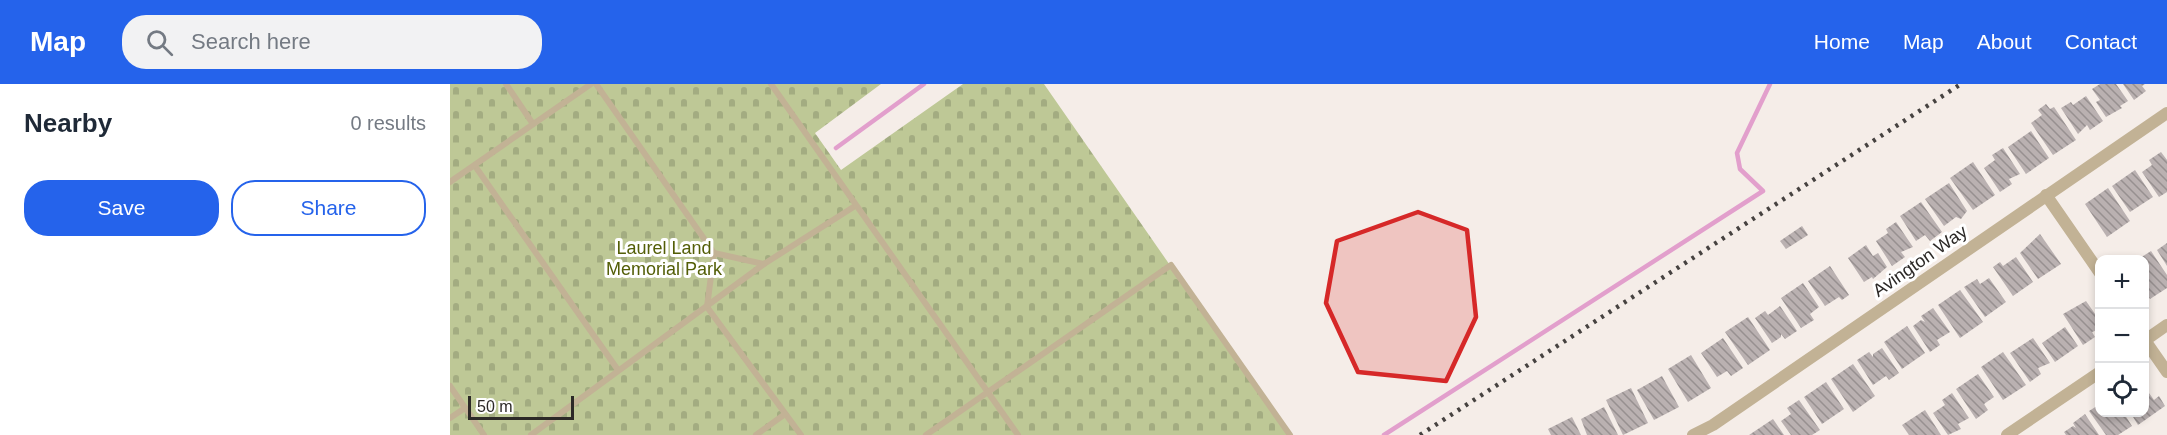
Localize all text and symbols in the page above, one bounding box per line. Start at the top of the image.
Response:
search box [122,15,542,69]
text: Map [30,26,86,57]
icon: search [143,26,176,59]
text: Search here [191,29,311,54]
text: Home [1814,30,1870,53]
text: Map [1903,30,1944,53]
text: About [1977,30,2032,53]
text: Contact [2065,30,2137,53]
text: Nearby [24,108,112,138]
text: 0 results [350,112,426,134]
button: Save [24,180,219,236]
button: Share [231,180,426,236]
street label: Avington Way [1869,221,1971,301]
park label: Laurel Land Memorial Park [606,238,723,279]
map controls [2095,255,2149,417]
button: + [2095,255,2149,309]
button: − [2095,309,2149,363]
button: locate [2095,363,2149,417]
scale bar [468,393,574,420]
text: 50 m [477,398,513,415]

